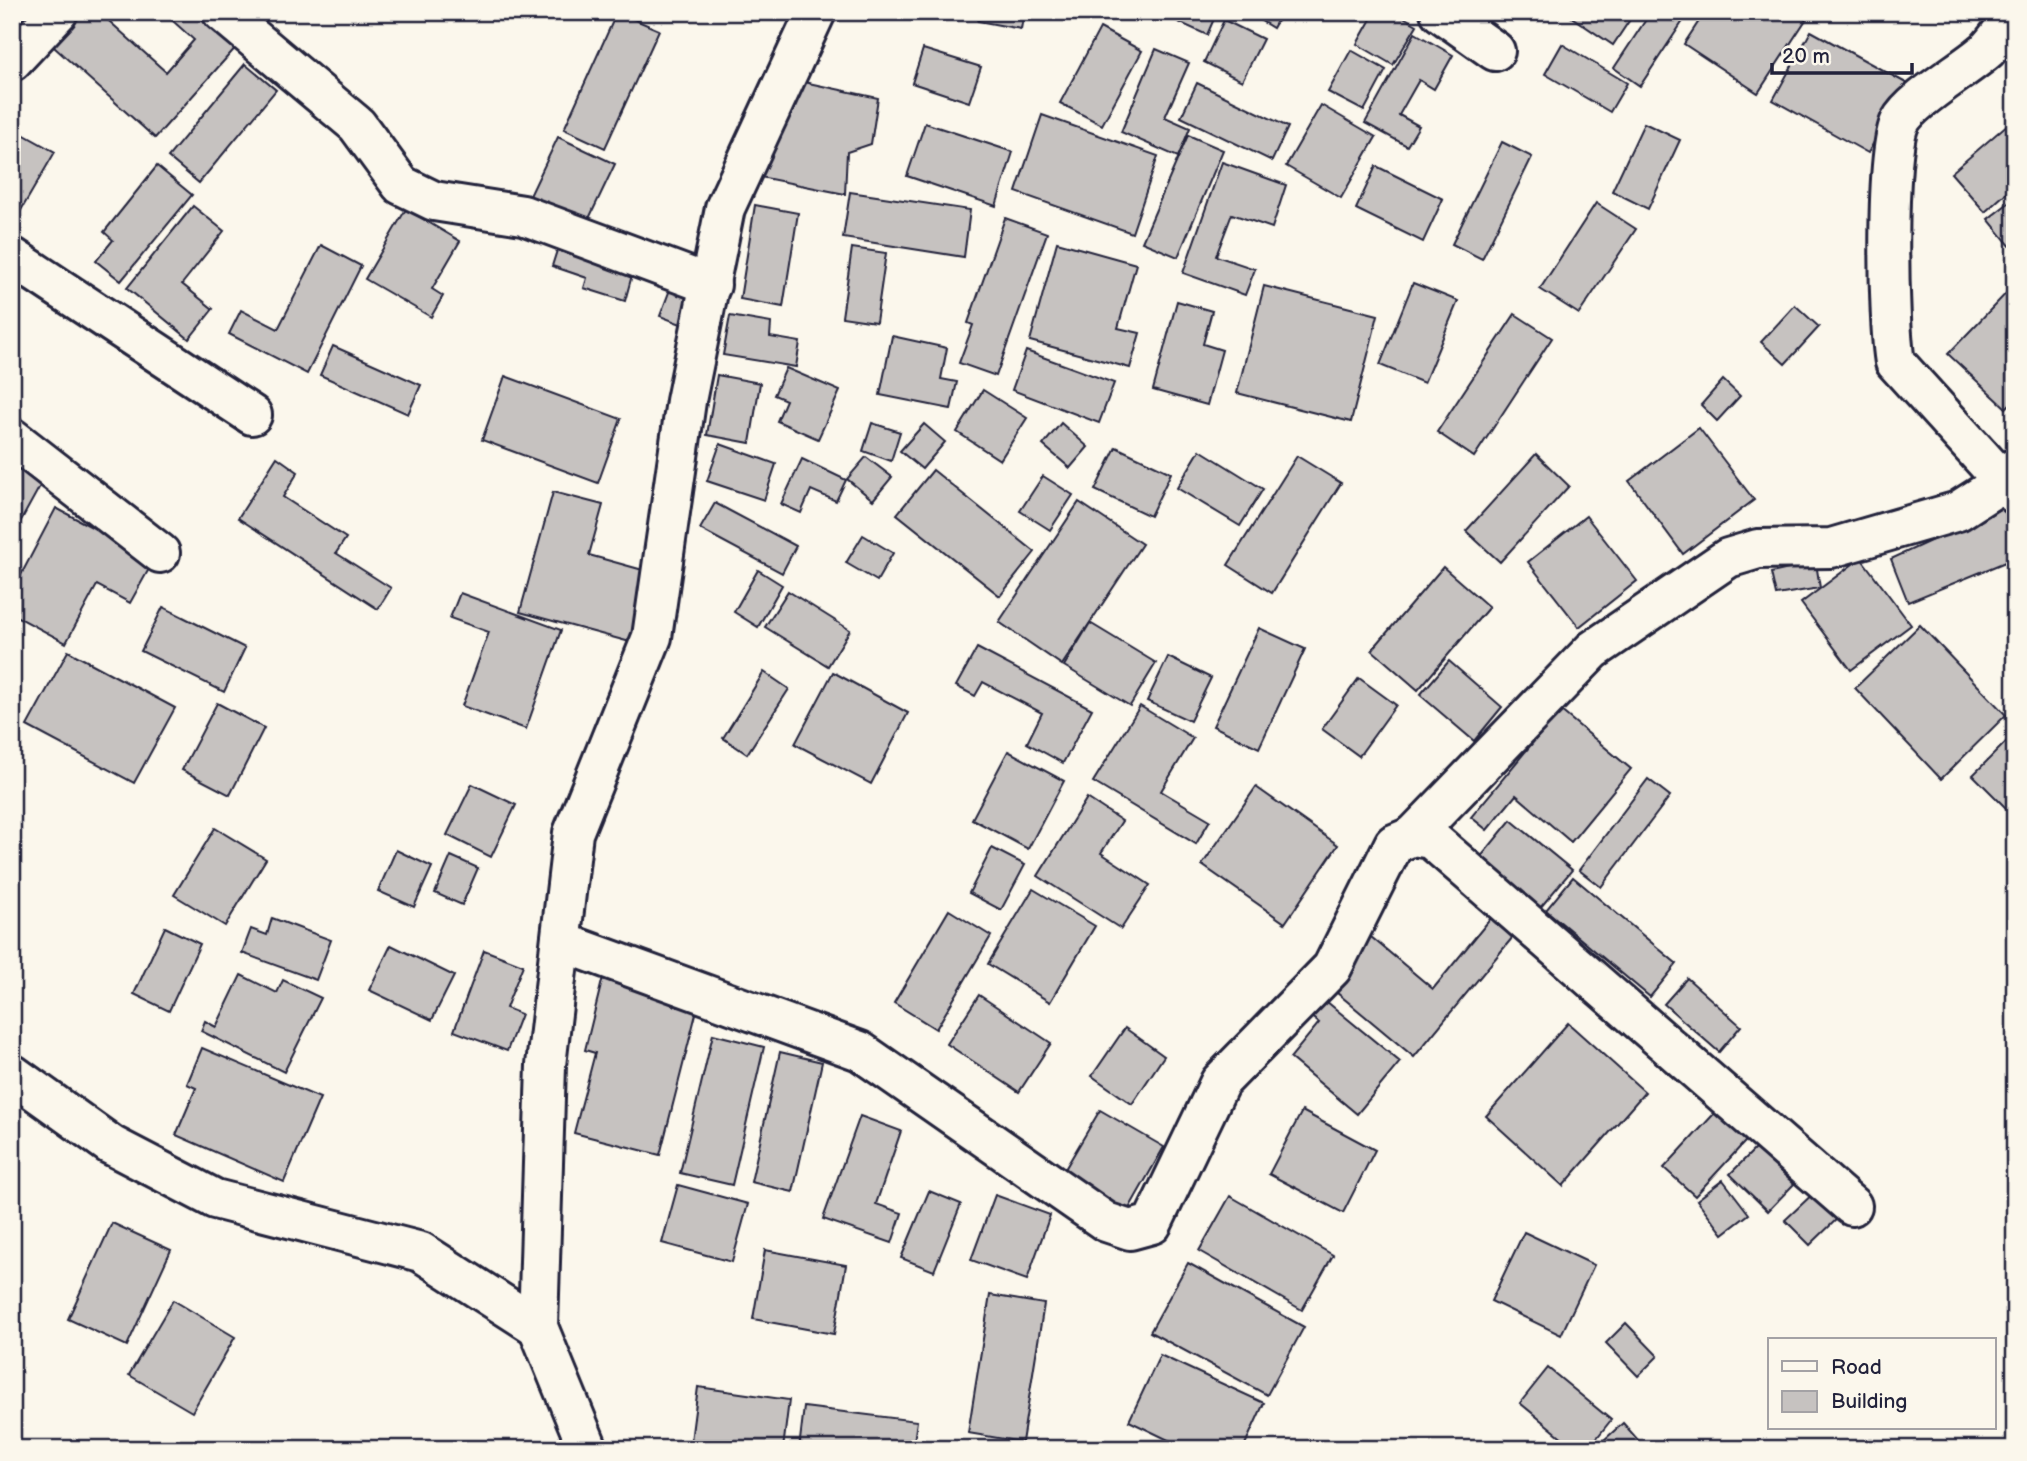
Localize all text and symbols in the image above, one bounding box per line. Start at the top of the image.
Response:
scale bar [1772,32,1912,76]
text: 20 m [1782,44,1830,69]
legend [1768,1338,1996,1430]
text: Road [1831,1355,1882,1380]
text: Building [1831,1389,1907,1414]

